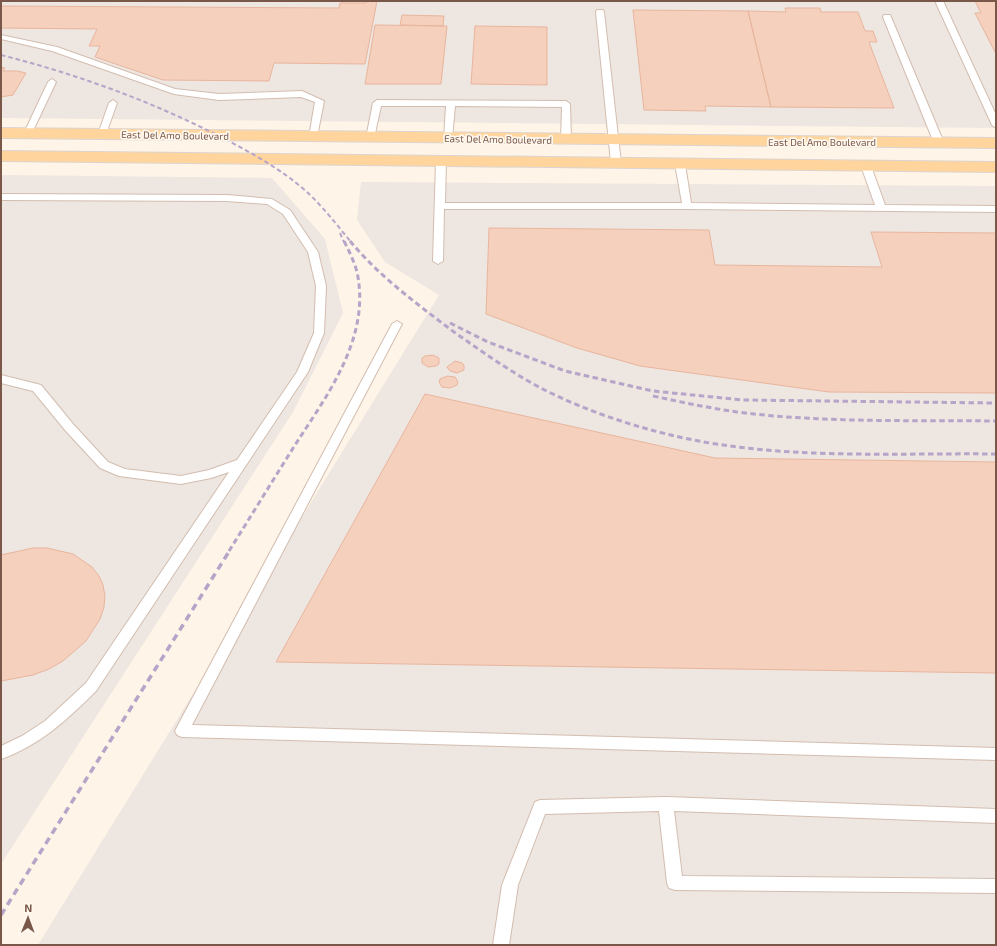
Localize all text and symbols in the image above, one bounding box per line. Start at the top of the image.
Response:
street label: East Del Amo Boulevard [121,128,229,142]
street label: East Del Amo Boulevard [444,132,552,146]
street label: East Del Amo Boulevard [768,136,876,148]
north arrow [8,898,48,938]
text: N [24,901,32,914]

